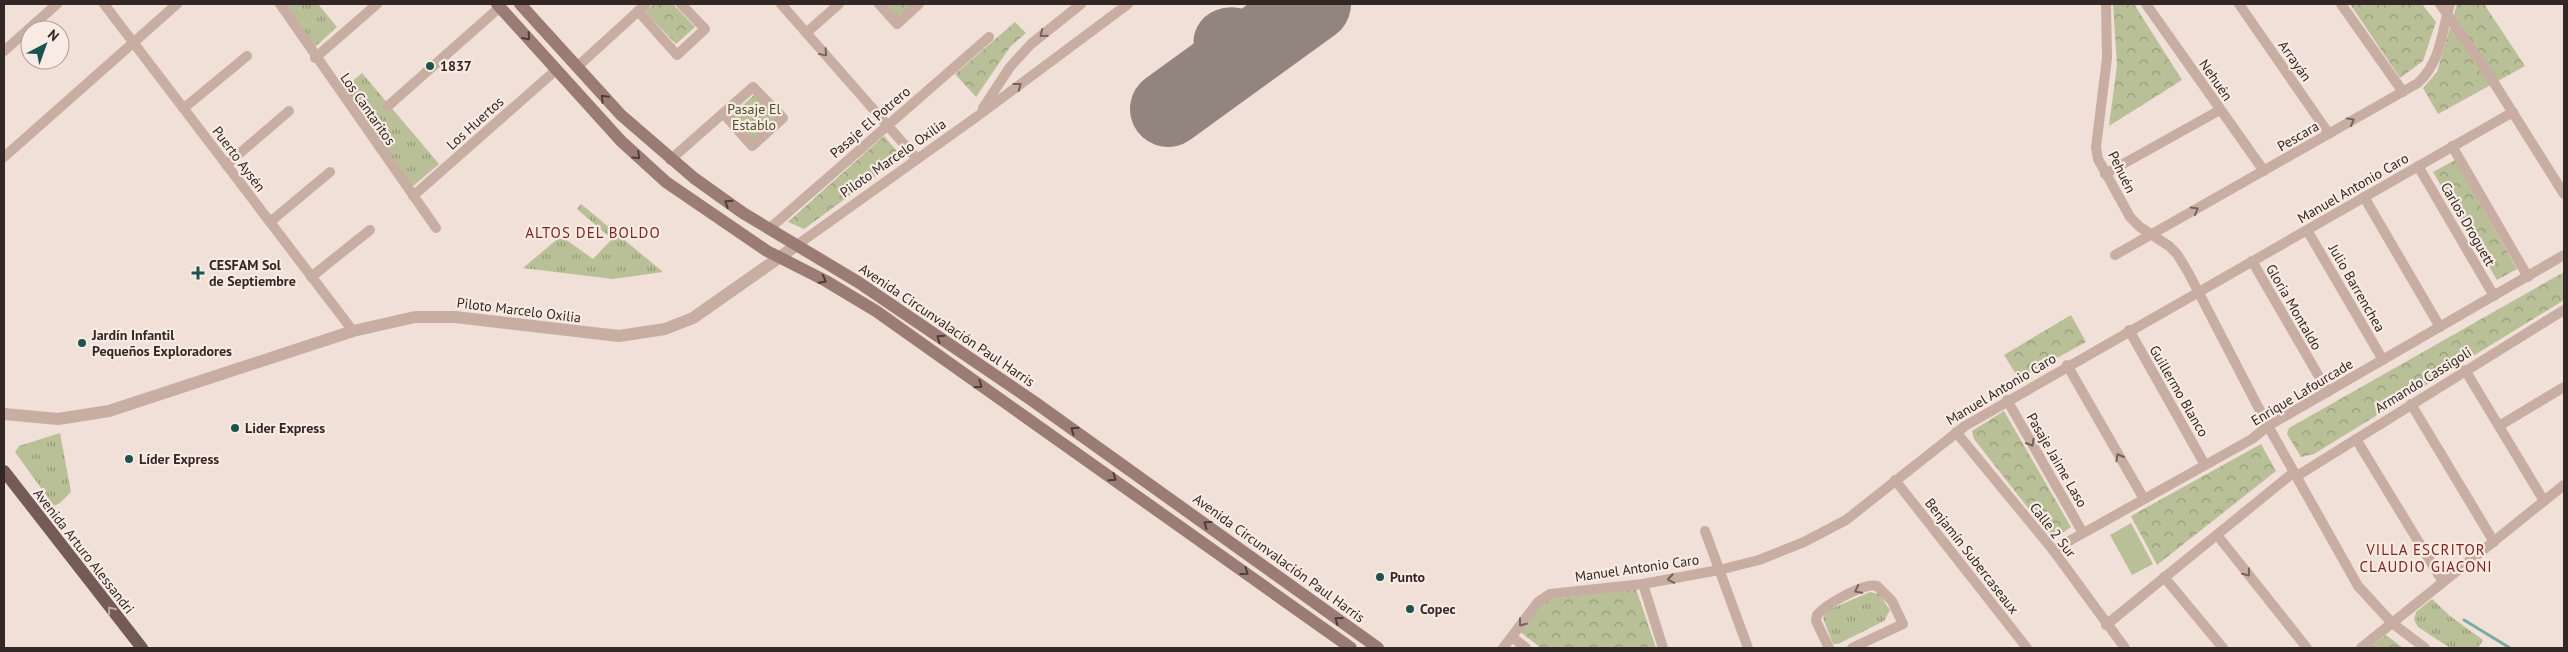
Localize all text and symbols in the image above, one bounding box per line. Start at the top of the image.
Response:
north arrow [20,20,70,70]
text: N [44,25,63,45]
one-way arrow [1040,29,1049,37]
one-way arrow [521,31,529,40]
street label: Arrayán [2274,37,2316,85]
one-way arrow [819,48,828,57]
street label: Nehuén [2195,56,2237,104]
place label: 1837 [440,57,472,75]
marker: 1837 [424,60,436,72]
street label: Los Cantaritos [337,69,400,149]
street label: Pasaje El Potrero [826,82,914,162]
one-way arrow [1012,83,1022,92]
street label: Los Huertos [443,93,507,153]
one-way arrow [601,94,610,103]
park label: Pasaje El Establo [727,100,781,134]
street label: Piloto Marcelo Oxilia [837,115,949,201]
street label: Pescara [2274,117,2322,155]
one-way arrow [2346,117,2355,127]
street label: Puerto Aysén [209,123,269,195]
street label: Pehuén [2104,148,2140,196]
street label: Manuel Antonio Caro [2294,149,2412,227]
one-way arrow [632,150,641,159]
street label: Carlos Droguett [2437,179,2499,269]
one-way arrow [724,200,733,209]
one-way arrow [2190,207,2199,217]
district label: ALTOS DEL BOLDO [525,223,661,242]
street label: Julio Barrenchea [2324,240,2389,335]
place label: CESFAM Sol de Septiembre [209,256,296,290]
street label: Avenida Circunvalación Paul Harris [856,259,1038,391]
street label: Gloria Montaldo [2262,261,2326,353]
marker: CESFAM Sol de Septiembre [191,266,205,280]
one-way arrow [818,274,827,284]
street label: Piloto Marcelo Oxilia [456,293,582,327]
place label: Jardín Infantil Pequeños Exploradores [91,326,232,360]
one-way arrow [937,335,946,344]
marker: Jardín Infantil Pequeños Exploradores [76,337,88,349]
street label: Guillermo Blanco [2145,342,2213,440]
street label: Armando Cassigoli [2371,343,2475,417]
street label: Manuel Antonio Caro [1943,349,2059,429]
street label: Enrique Lafourcade [2248,355,2356,429]
one-way arrow [974,379,983,388]
street label: Pasaje Jaime Laso [2023,410,2091,510]
place label: Lider Express [245,419,325,437]
marker: Lider Express [229,422,241,434]
one-way arrow [1070,427,1080,436]
one-way arrow [2025,437,2035,446]
place label: Líder Express [139,450,219,468]
marker: Líder Express [123,453,135,465]
one-way arrow [2116,453,2126,462]
one-way arrow [1107,472,1117,481]
street label: Avenida Arturo Alessandri [30,485,138,617]
street label: Avenida Circunvalación Paul Harris [1190,490,1368,626]
street label: Benjamín Subercaseaux [1921,494,2023,618]
street label: Calle 2 Sur [2026,499,2080,561]
one-way arrow [1203,521,1213,530]
district label: VILLA ESCRITOR CLAUDIO GIACONI [2359,540,2493,576]
street label: Manuel Antonio Caro [1574,550,1700,586]
one-way arrow [1239,566,1249,575]
one-way arrow [2242,567,2250,576]
place label: Punto [1390,568,1426,586]
marker: Punto [1374,571,1386,583]
one-way arrow [1666,574,1675,584]
one-way arrow [1855,584,1864,594]
place label: Copec [1420,600,1456,618]
marker: Copec [1404,603,1416,615]
one-way arrow [109,607,117,616]
one-way arrow [1335,617,1344,625]
one-way arrow [1520,617,1528,626]

